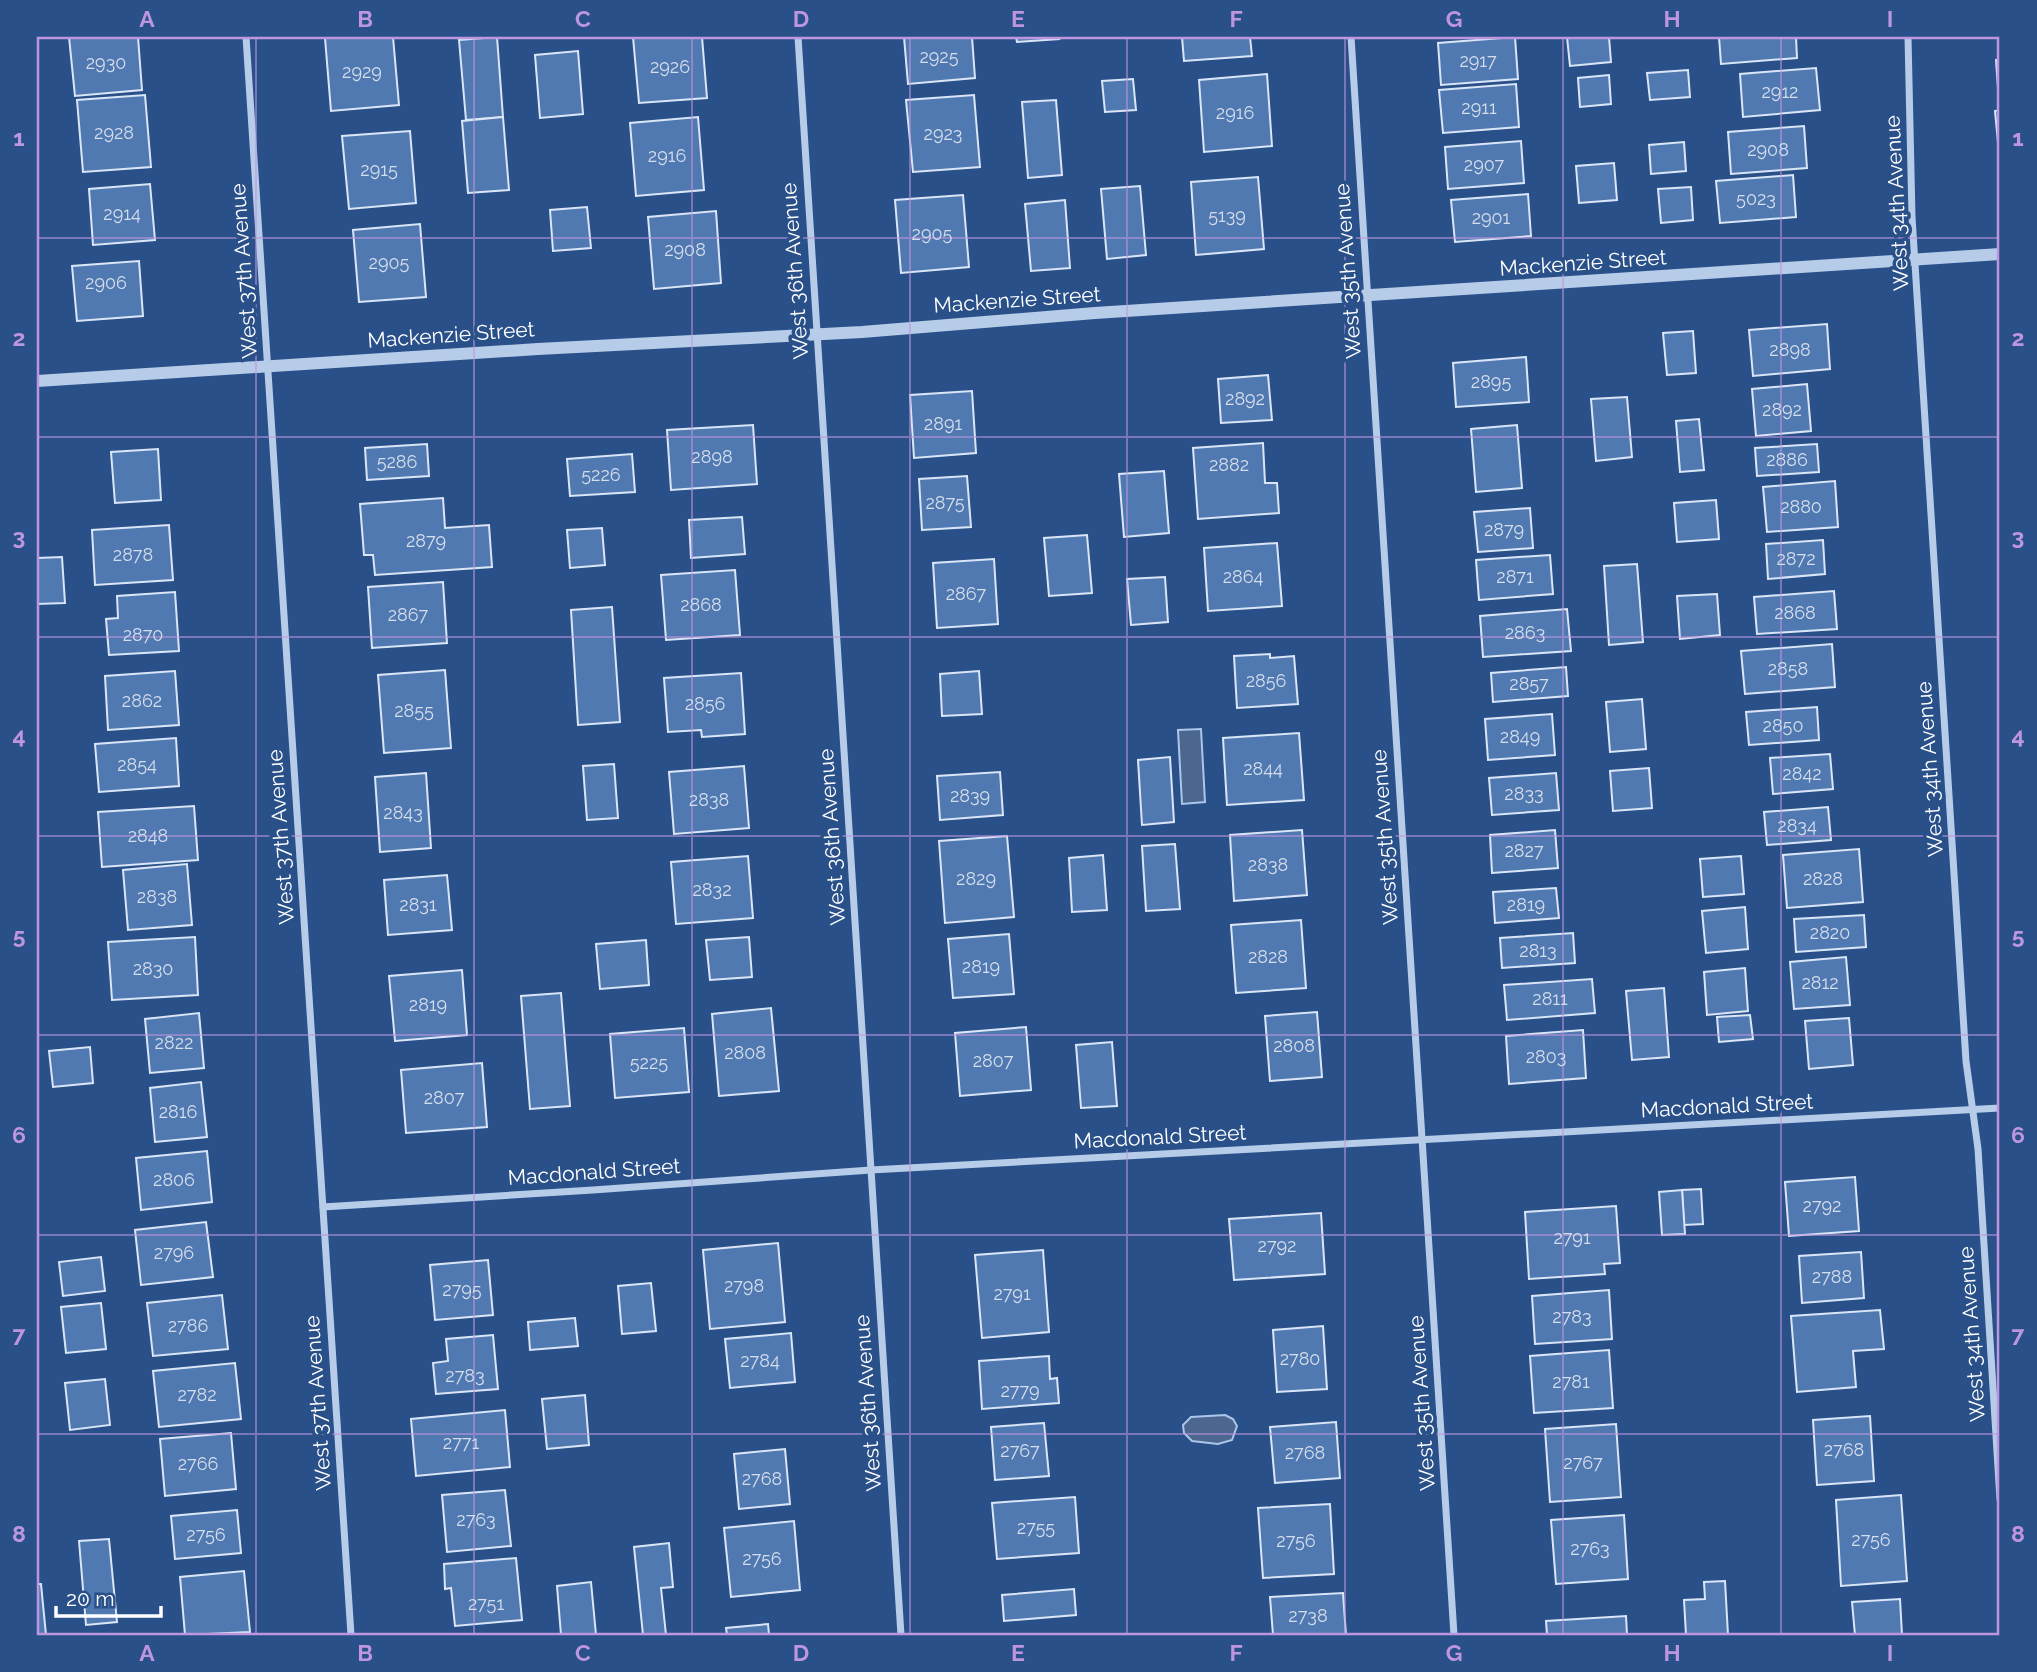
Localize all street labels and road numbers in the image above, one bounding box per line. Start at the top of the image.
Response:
street label: West 34th Avenue [1879,115,1914,291]
street label: West 36th Avenue [776,182,813,360]
street label: West 35th Avenue [1329,182,1366,360]
street label: West 37th Avenue [225,183,262,359]
street label: Mackenzie Street [1499,244,1667,281]
street label: Mackenzie Street [933,281,1101,318]
street label: Mackenzie Street [367,316,535,353]
street label: West 34th Avenue [1911,680,1948,858]
street label: West 36th Avenue [813,748,850,926]
street label: West 35th Avenue [1366,748,1403,926]
street label: West 37th Avenue [262,749,299,925]
street label: Macdonald Street [1640,1088,1814,1123]
street label: Macdonald Street [1073,1119,1247,1154]
street label: Macdonald Street [507,1153,681,1190]
street label: West 34th Avenue [1953,1245,1990,1423]
street label: West 36th Avenue [849,1314,886,1492]
street label: West 35th Avenue [1403,1314,1440,1492]
street label: West 37th Avenue [299,1315,336,1491]

